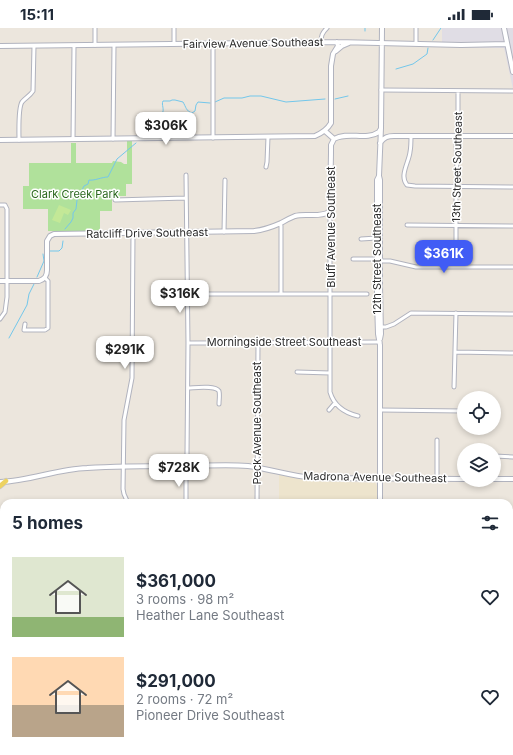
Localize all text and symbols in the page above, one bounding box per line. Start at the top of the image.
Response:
text: 15:11 [20,5,54,24]
street label: Fairview Avenue Southeast [183,35,324,51]
street label: 13th Street Southeast [449,111,465,223]
pin: $306K [138,112,194,146]
text: $306K [144,117,188,133]
street label: Bluff Avenue Southeast [324,166,338,288]
park label: Clark Creek Park [31,187,119,201]
street label: 12th Street Southeast [370,203,384,314]
street label: Ratcliff Drive Southeast [86,225,208,241]
pin: $361K [416,240,472,274]
text: $361K [424,245,464,261]
pin: $316K [152,280,208,314]
text: $316K [160,285,200,301]
street label: Morningside Street Southeast [207,335,362,349]
pin: $291K [97,336,153,370]
text: $291K [105,341,145,357]
street label: Peck Avenue Southeast [250,361,264,484]
map controls [457,391,501,487]
button: locate [457,391,501,435]
button: layers [457,443,501,487]
pin: $728K [151,454,207,488]
text: $728K [158,459,200,475]
street label: Madrona Avenue Southeast [303,469,447,485]
icon: filters [479,512,501,534]
text: 5 homes [12,513,83,533]
text: $361,000 [136,571,216,591]
icon: home [44,573,92,621]
icon: heart [479,586,501,608]
text: 3 rooms · 98 m² [136,591,234,607]
text: Heather Lane Southeast [136,607,284,623]
text: $291,000 [136,671,216,691]
icon: home [44,673,92,721]
icon: heart [479,686,501,708]
text: 2 rooms · 72 m² [136,691,233,707]
text: Pioneer Drive Southeast [136,707,284,723]

